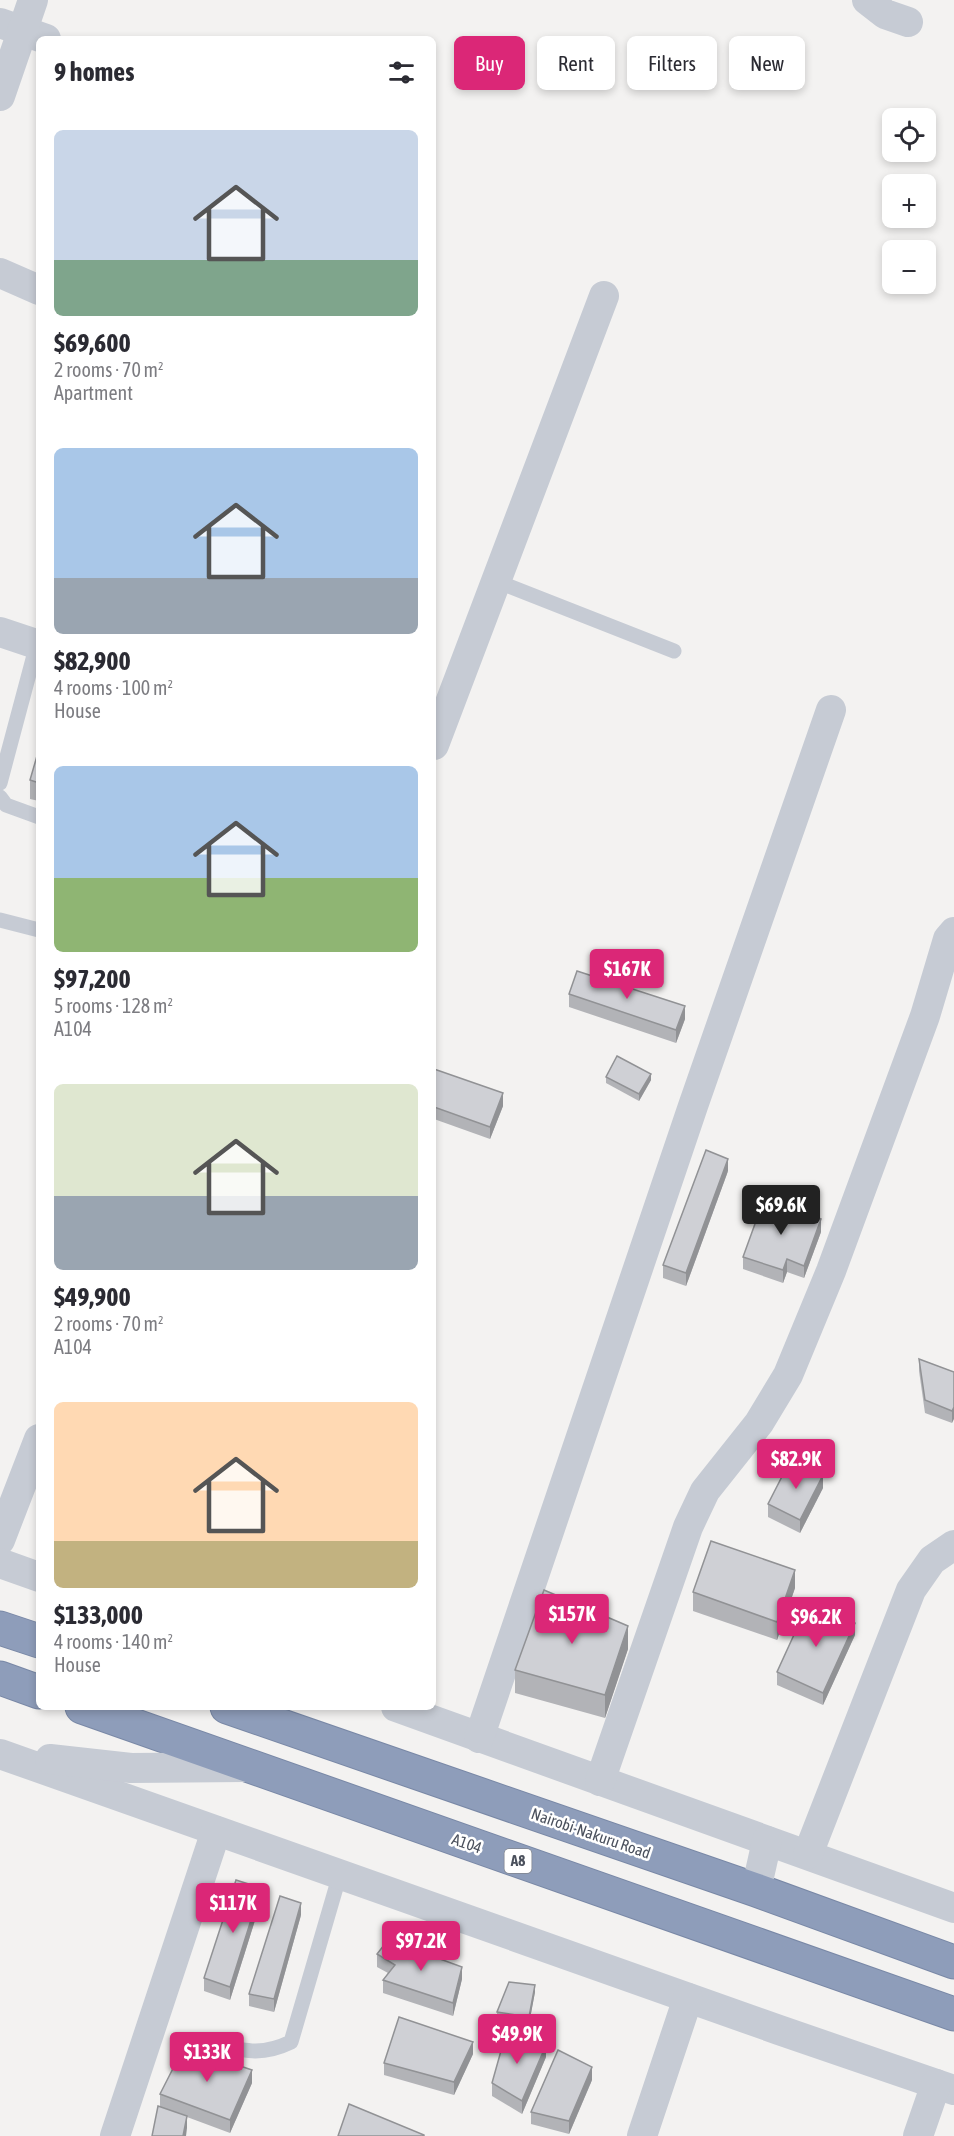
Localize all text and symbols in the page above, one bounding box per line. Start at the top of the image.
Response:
chip: Buy [454,36,525,90]
chip: Rent [537,36,615,90]
chip: Filters [627,36,717,90]
chip: New [729,36,805,90]
icon: filters [385,56,418,89]
text: 9 homes [54,57,134,87]
map controls [882,108,936,294]
button: locate [882,108,936,162]
icon: home [182,169,290,277]
button: + [882,174,936,228]
button: − [882,240,936,294]
text: $69,600 [54,328,131,358]
text: 2 rooms · 70 m² [54,358,164,381]
text: Apartment [54,381,133,404]
icon: home [182,487,290,595]
text: $82,900 [54,646,131,676]
text: 4 rooms · 100 m² [54,676,173,699]
text: House [54,699,101,722]
icon: home [182,805,290,913]
pin: $167K [585,949,669,1000]
text: $167K [604,957,650,980]
text: $97,200 [54,964,131,994]
text: 5 rooms · 128 m² [54,994,173,1017]
text: A104 [54,1017,92,1040]
icon: home [182,1123,290,1231]
pin: $69.6K [732,1185,830,1236]
text: $69.6K [756,1193,806,1216]
text: $49,900 [54,1282,131,1312]
text: 2 rooms · 70 m² [54,1312,164,1335]
text: A104 [54,1335,92,1358]
pin: $82.9K [747,1439,845,1490]
icon: home [182,1441,290,1549]
text: $82.9K [771,1447,821,1470]
pin: $157K [530,1594,614,1645]
pin: $96.2K [767,1597,865,1648]
text: $133,000 [54,1600,143,1630]
text: $157K [549,1602,595,1625]
text: $96.2K [791,1605,841,1628]
text: 4 rooms · 140 m² [54,1630,173,1653]
text: House [54,1653,101,1676]
street label: Nairobi-Nakuru Road [529,1804,653,1862]
street label: A104 [450,1830,484,1856]
road number: A8 [504,1849,532,1873]
pin: $117K [191,1883,275,1934]
text: $117K [210,1891,256,1914]
pin: $97.2K [372,1921,470,1972]
text: $97.2K [396,1929,446,1952]
pin: $49.9K [468,2014,566,2065]
text: $49.9K [492,2022,542,2045]
pin: $133K [165,2032,249,2083]
text: $133K [184,2040,230,2063]

